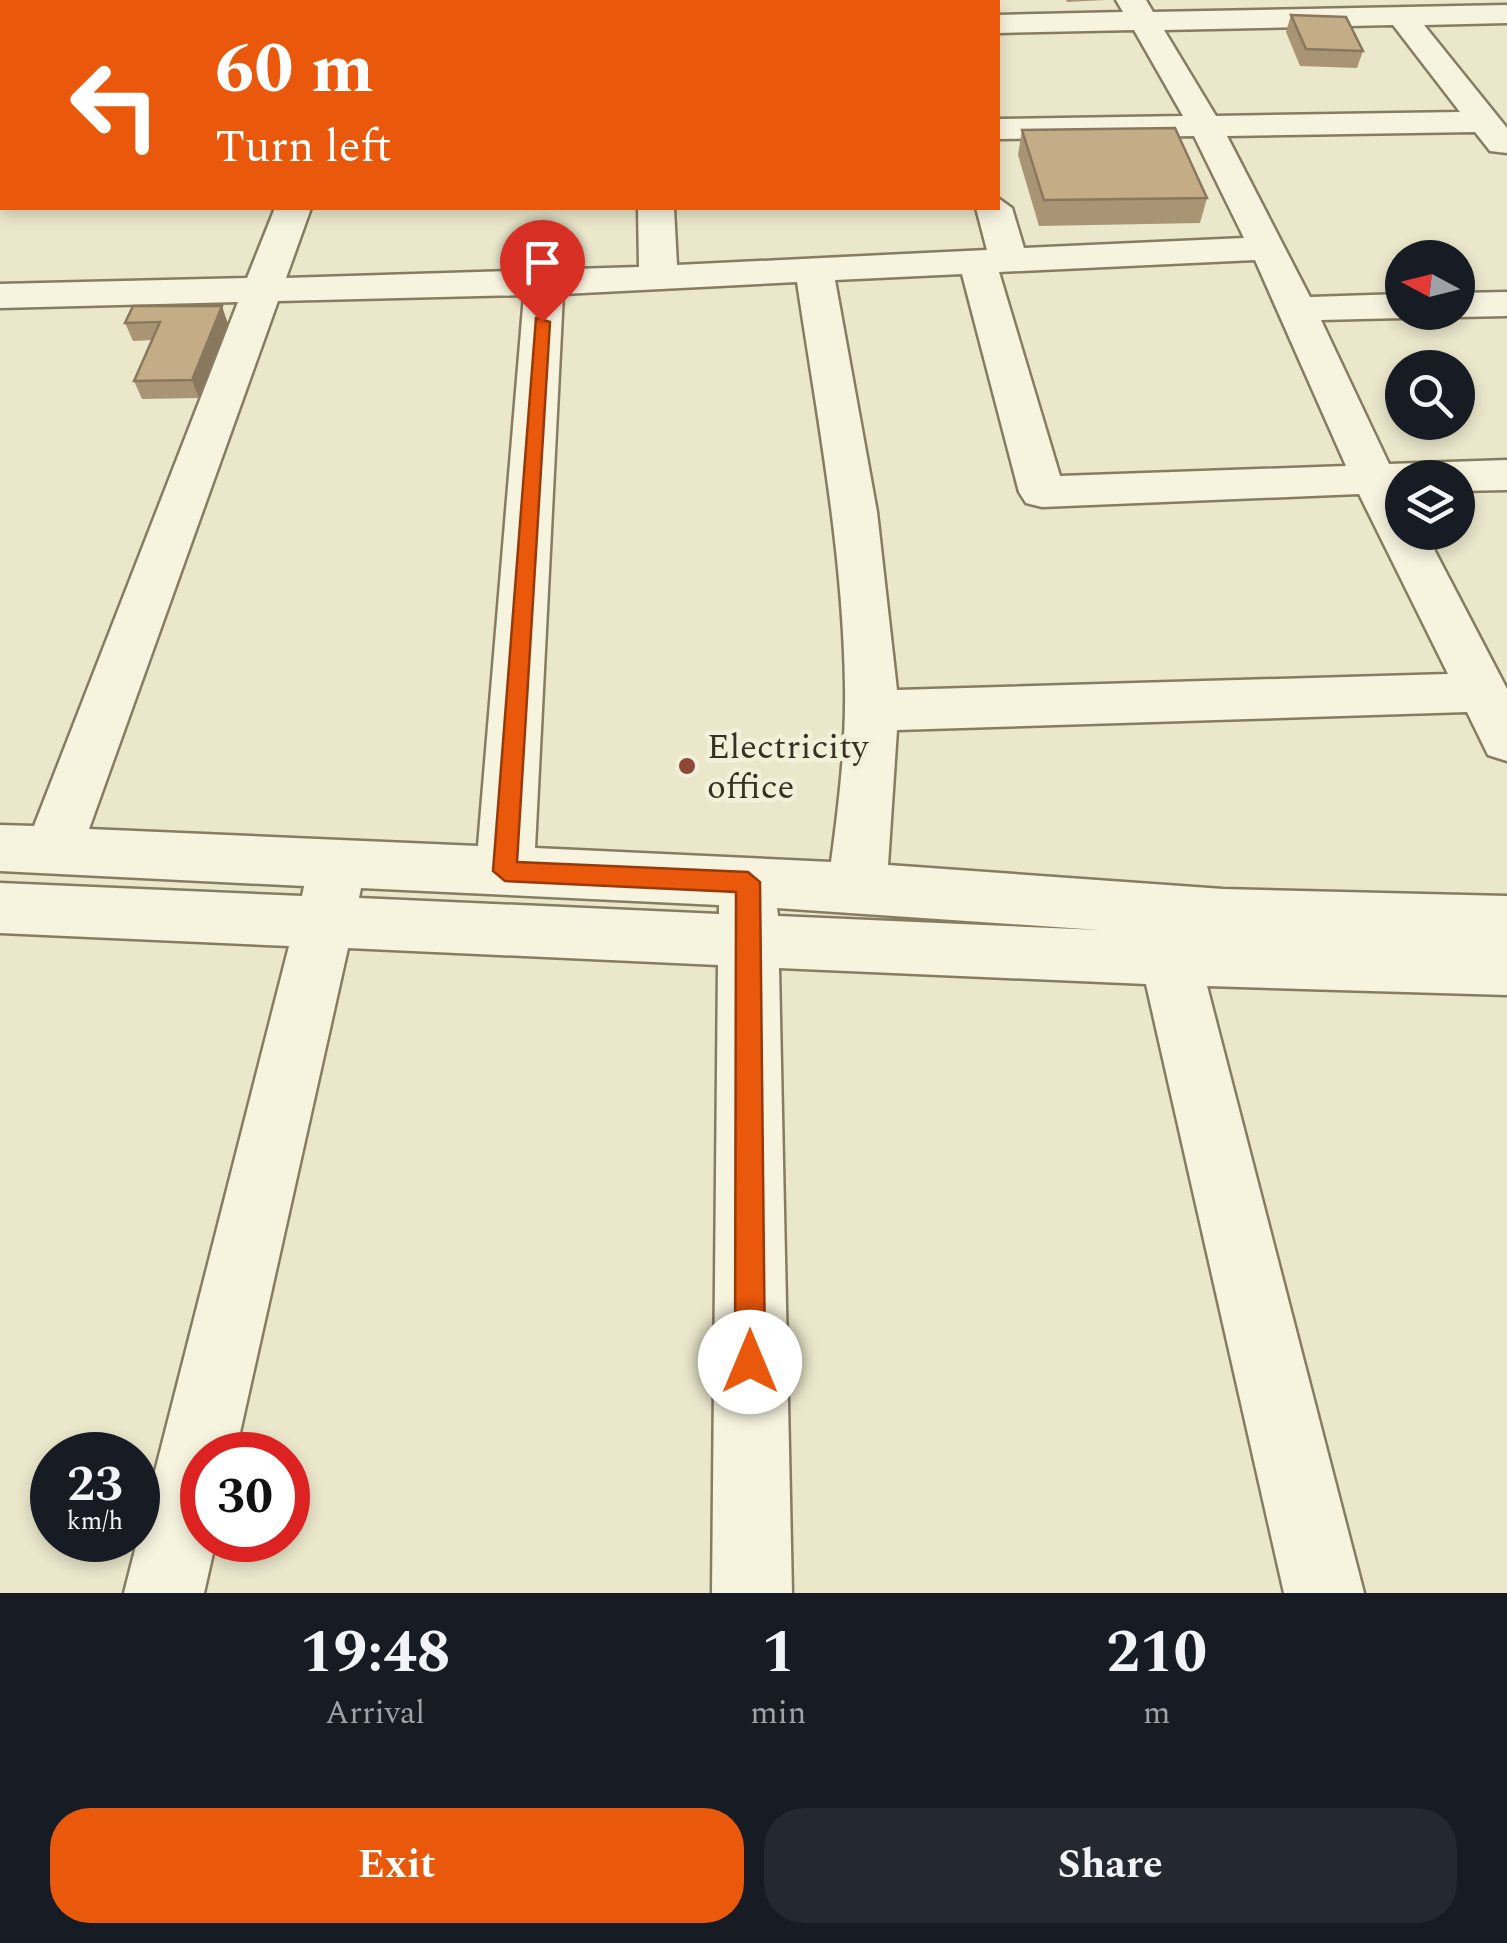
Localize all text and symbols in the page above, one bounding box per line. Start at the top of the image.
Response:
text: 60 m [215,17,374,123]
icon: left [50,40,180,170]
text: Turn left [215,113,392,182]
pin [500,220,585,323]
icon: arrive [515,235,570,290]
north arrow [1385,240,1475,330]
map controls [1385,240,1475,550]
button: search [1385,350,1475,440]
button: layers [1385,460,1475,550]
place label: Electricity office [707,721,870,814]
marker: Electricity office [676,755,698,777]
position arrow [698,1310,802,1414]
speed limit sign: 30 [180,1432,310,1562]
text: 23 [67,1447,123,1523]
text: km/h [67,1503,123,1541]
text: 19:48 [300,1607,451,1699]
text: 1 [762,1607,795,1699]
text: 210 [1106,1607,1207,1699]
text: Arrival [325,1689,425,1738]
text: min [750,1689,806,1738]
text: m [1143,1689,1170,1738]
button: Exit [50,1808,744,1923]
button: Share [764,1808,1457,1923]

